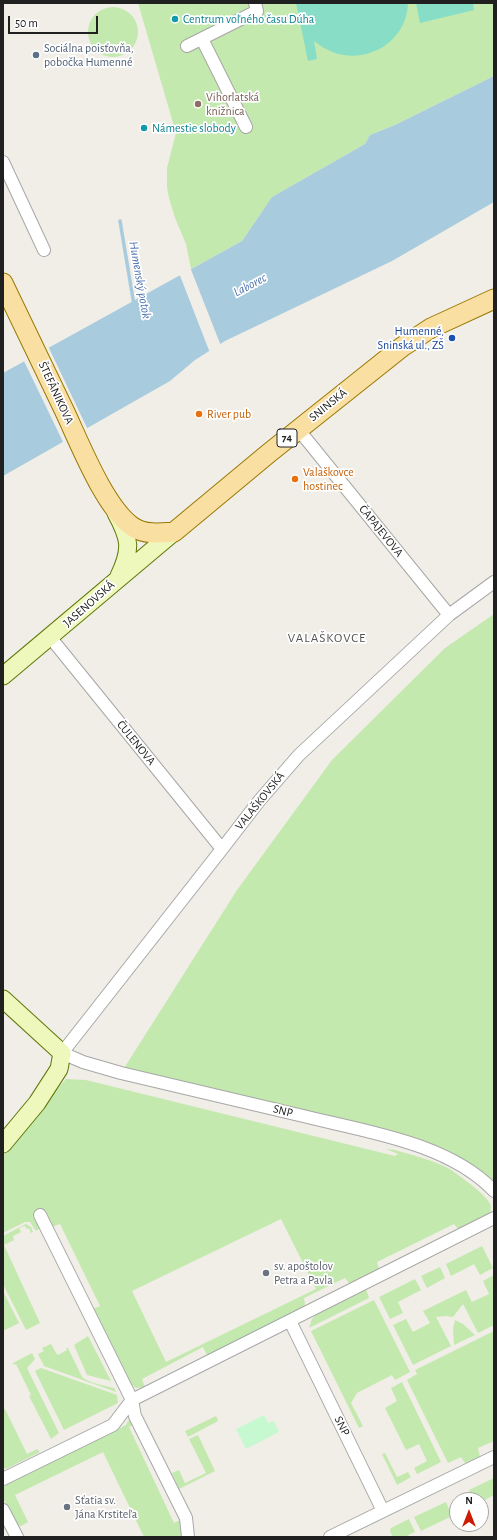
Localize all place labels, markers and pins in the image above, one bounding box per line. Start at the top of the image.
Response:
place label: Centrum voľného času Dúha [183,12,314,26]
marker: Centrum voľného času Dúha [170,14,180,24]
place label: Sociálna poisťovňa, pobočka Humenné [44,41,134,69]
marker: Sociálna poisťovňa, pobočka Humenné [31,50,41,60]
place label: Vihorlatská knižnica [206,90,259,118]
marker: Vihorlatská knižnica [193,99,203,109]
place label: Námestie slobody [152,121,236,135]
marker: Námestie slobody [139,123,149,133]
place label: Humenné, Sninská ul., ZŠ [377,324,444,352]
marker: Humenné, Sninská ul., ZŠ [447,333,457,343]
place label: River pub [207,407,251,421]
marker: River pub [194,409,204,419]
place label: Valaškovce hostinec [303,465,354,493]
marker: Valaškovce hostinec [290,474,300,484]
place label: sv. apoštolov Petra a Pavla [274,1259,333,1287]
marker: sv. apoštolov Petra a Pavla [261,1268,271,1278]
place label: Sťatia sv. Jána Krstiteľa [75,1493,137,1521]
marker: Sťatia sv. Jána Krstiteľa [62,1502,72,1512]

